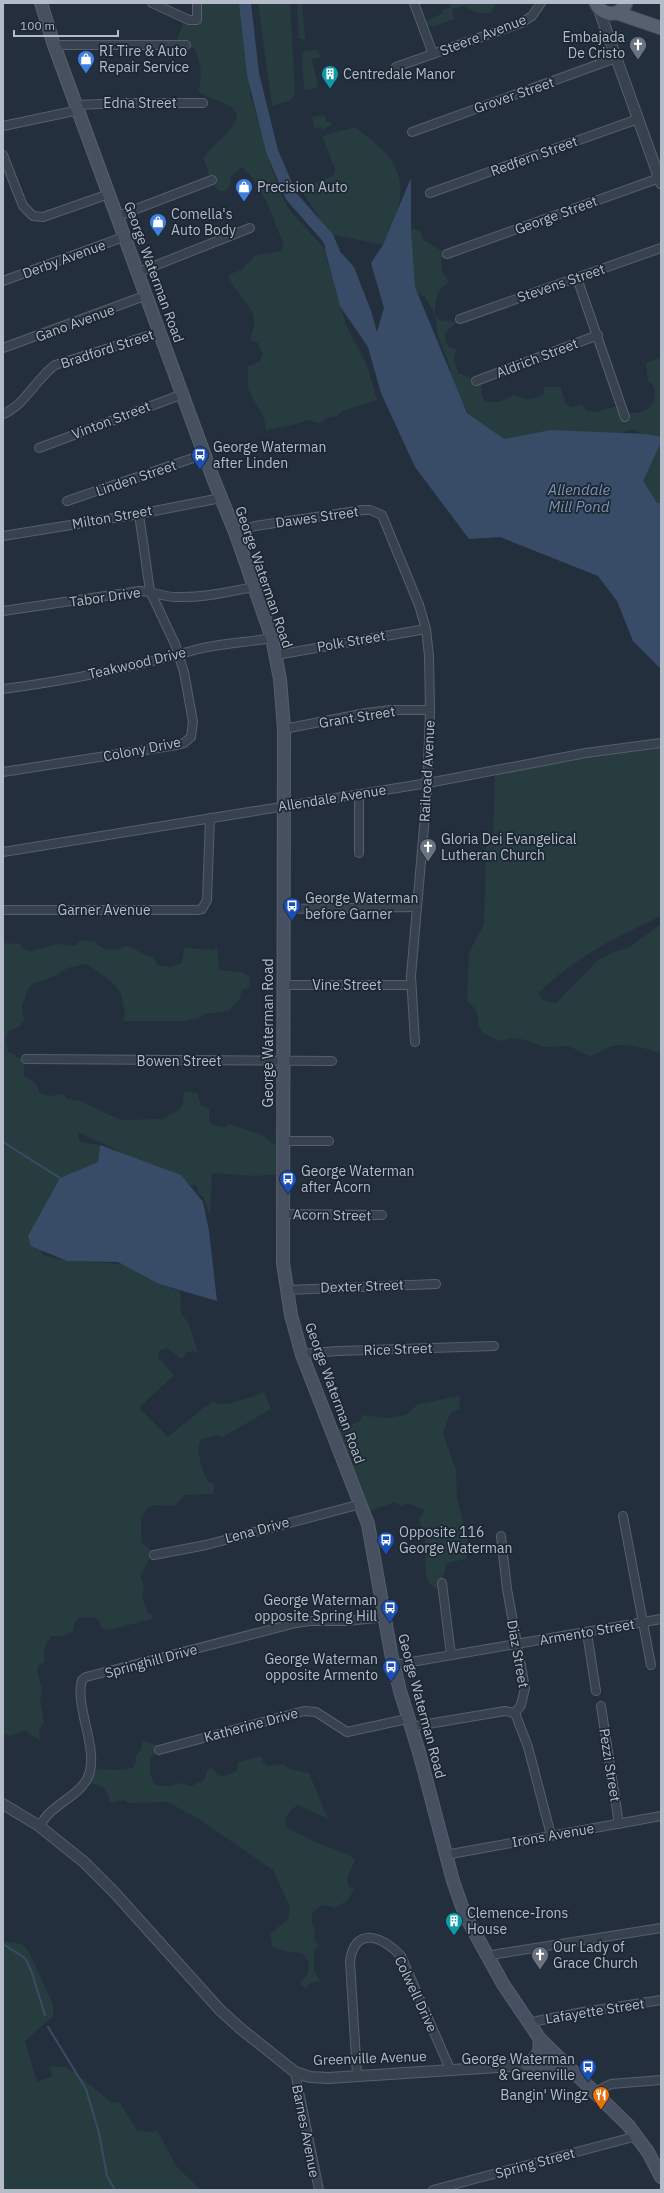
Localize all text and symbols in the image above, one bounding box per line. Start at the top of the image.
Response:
street label: Steere Avenue [437,10,529,60]
scale bar [14,12,118,38]
text: 100 m [20,18,55,33]
place label: Embajada De Cristo [562,28,626,62]
church icon: Embajada De Cristo [628,35,648,60]
place label: RI Tire & Auto Repair Service [99,42,189,76]
shop icon: RI Tire & Auto Repair Service [76,49,96,74]
building icon: Centredale Manor [320,64,340,89]
place label: Centredale Manor [343,65,455,83]
street label: Grover Street [471,73,557,117]
street label: Edna Street [103,94,177,112]
street label: Redfern Street [488,132,580,180]
shop icon: Precision Auto [234,177,254,202]
place label: Precision Auto [257,178,348,196]
street label: George Street [512,192,600,238]
street label: George Waterman Road [120,199,188,345]
place label: Comella's Auto Body [171,205,236,239]
shop icon: Comella's Auto Body [148,212,168,237]
street label: Derby Avenue [20,236,108,282]
street label: Stevens Street [515,260,607,306]
street label: Gano Avenue [33,300,117,346]
street label: Bradford Street [58,325,156,373]
street label: Aldrich Street [494,334,581,382]
street label: Vinton Street [69,397,153,443]
place label: George Waterman after Linden [213,438,327,472]
bus stop icon: George Waterman after Linden [190,445,210,470]
street label: Linden Street [93,456,179,500]
water label: Allendale Mill Pond [547,480,611,516]
street label: Milton Street [71,501,154,533]
street label: Dawes Street [274,502,360,532]
street label: George Waterman Road [231,504,297,650]
street label: Tabor Drive [68,583,142,611]
street label: Polk Street [315,626,387,656]
street label: Teakwood Drive [86,643,188,683]
street label: Grant Street [318,702,396,732]
street label: Railroad Avenue [415,719,439,822]
street label: Colony Drive [102,733,183,765]
street label: Allendale Avenue [277,781,388,815]
place label: Gloria Dei Evangelical Lutheran Church [441,830,577,864]
church icon: Gloria Dei Evangelical Lutheran Church [418,837,438,862]
place label: George Waterman before Garner [305,889,419,923]
bus stop icon: George Waterman before Garner [282,896,302,921]
street label: Garner Avenue [57,901,151,919]
street label: George Waterman Road [259,958,277,1108]
street label: Vine Street [312,976,382,994]
street label: Bowen Street [137,1052,222,1070]
place label: George Waterman after Acorn [301,1162,415,1196]
bus stop icon: George Waterman after Acorn [278,1169,298,1194]
street label: Acorn Street [293,1205,372,1225]
street label: Dexter Street [320,1276,404,1296]
street label: George Waterman Road [301,1320,369,1466]
street label: Rice Street [363,1339,433,1359]
street label: Lena Drive [223,1513,291,1547]
place label: Opposite 116 George Waterman [399,1523,513,1557]
bus stop icon: Opposite 116 George Waterman [376,1530,396,1555]
place label: George Waterman opposite Spring Hill [254,1591,377,1625]
bus stop icon: George Waterman opposite Spring Hill [380,1598,400,1623]
street label: Armento Street [538,1615,636,1649]
street label: Diaz Street [503,1619,533,1689]
street label: George Waterman Road [394,1632,450,1780]
street label: Springhill Drive [103,1640,200,1682]
place label: George Waterman opposite Armento [264,1650,378,1684]
bus stop icon: George Waterman opposite Armento [381,1657,401,1682]
street label: Katherine Drive [202,1704,300,1746]
street label: Pezzi Street [595,1727,625,1803]
street label: Irons Avenue [510,1819,596,1851]
place label: Clemence-Irons House [467,1904,568,1938]
building icon: Clemence-Irons House [444,1911,464,1936]
place label: Our Lady of Grace Church [553,1938,638,1972]
church icon: Our Lady of Grace Church [530,1945,550,1970]
street label: Colwell Drive [391,1953,442,2035]
street label: Lafayette Street [544,1994,646,2028]
street label: Greenville Avenue [313,2047,427,2069]
place label: George Waterman & Greenville [461,2050,575,2084]
bus stop icon: George Waterman & Greenville [578,2057,598,2082]
street label: Barnes Avenue [288,2083,324,2179]
restaurant icon: Bangin' Wingz [591,2085,611,2110]
place label: Bangin' Wingz [500,2086,588,2104]
street label: Spring Street [493,2144,577,2182]

